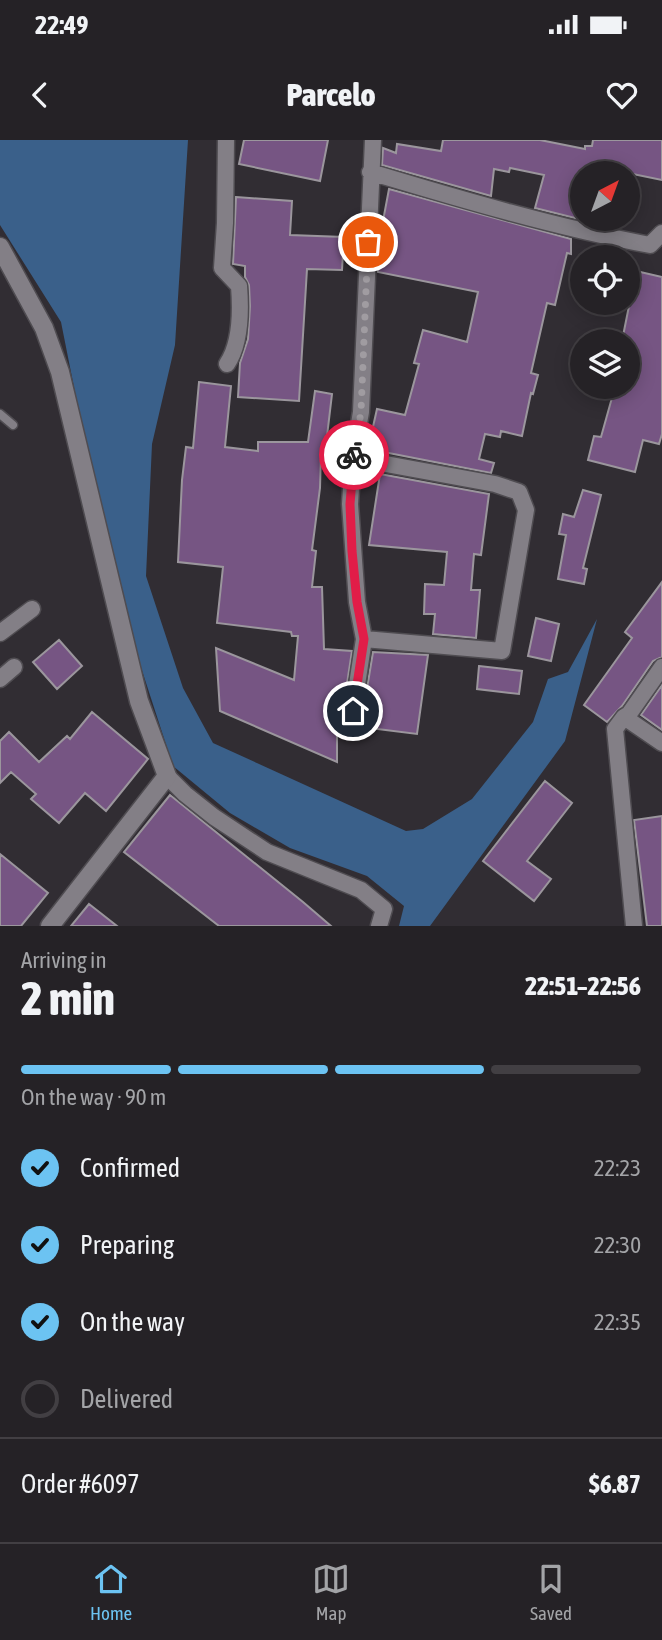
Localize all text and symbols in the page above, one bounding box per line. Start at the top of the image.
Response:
text: 22:49 [35,10,89,40]
icon: back [21,76,59,114]
text: Parcelo [287,76,375,113]
icon: heart [603,76,641,114]
north arrow [570,161,640,231]
map controls [570,161,640,399]
pin [338,212,398,272]
icon: bag [349,223,387,261]
button: locate [570,245,640,315]
button: layers [570,329,640,399]
courier [319,420,389,490]
icon: bike [335,436,373,474]
pin [323,681,383,741]
icon: home [334,692,372,730]
text: Arriving in [21,947,107,973]
text: 22:51–22:56 [525,971,641,1001]
text: 2 min [21,972,115,1025]
text: On the way · 90 m [21,1084,166,1110]
icon: check [21,1149,59,1187]
text: Confirmed [80,1153,180,1183]
text: 22:23 [594,1155,641,1181]
icon: check [21,1226,59,1264]
text: Preparing [80,1230,174,1260]
text: 22:30 [594,1232,641,1258]
icon: check [21,1303,59,1341]
text: On the way [80,1307,185,1337]
text: 22:35 [594,1309,641,1335]
text: Delivered [80,1384,173,1414]
text: Order #6097 [21,1469,140,1499]
text: $6.87 [589,1469,641,1499]
tab: Home [90,1560,132,1624]
tab: Map [312,1560,350,1624]
tab: Saved [530,1560,572,1624]

